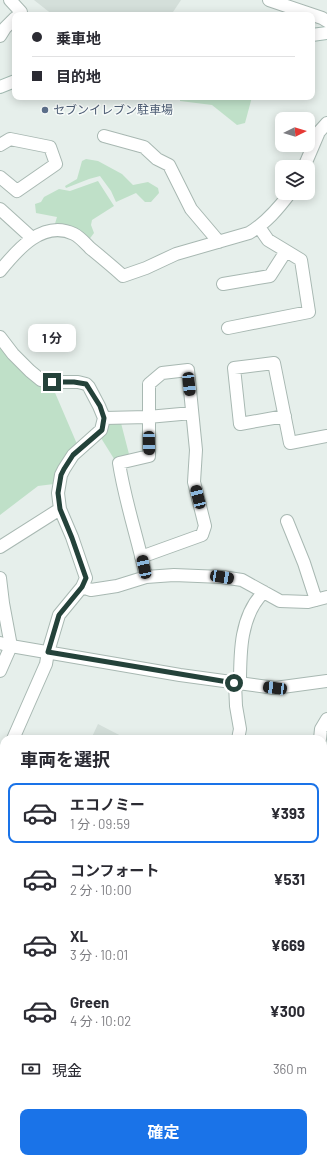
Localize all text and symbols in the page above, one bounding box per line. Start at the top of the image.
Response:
text: 乗車地 [56,29,101,47]
text: 目的地 [56,67,101,85]
place label: セブンイレブン駐車場 [53,102,173,116]
marker: セブンイレブン駐車場 [40,105,50,115]
north arrow [275,112,315,152]
map controls [275,112,315,200]
button: layers [275,160,315,200]
callout: 1 分 [28,324,76,352]
text: 1 分 [42,330,62,346]
car [182,371,196,397]
route end [43,373,61,391]
car [143,431,155,455]
car [189,484,207,510]
car [136,554,152,580]
car [209,569,235,585]
route start [225,674,243,692]
car [262,681,288,695]
text: 車両を選択 [20,748,110,770]
icon: car [22,795,58,831]
text: エコノミー [70,795,145,813]
text: ¥393 [271,804,305,822]
text: 1 分 · 09:59 [70,816,130,832]
icon: car [22,861,58,897]
text: コンフォート [70,861,160,879]
text: ¥531 [273,870,305,888]
text: 2 分 · 10:00 [70,882,132,898]
icon: car [22,927,58,963]
text: XL [70,927,88,945]
text: ¥669 [271,936,305,954]
text: 3 分 · 10:01 [70,947,128,963]
icon: car [22,993,58,1029]
text: Green [70,993,109,1011]
text: ¥300 [270,1002,305,1020]
text: 4 分 · 10:02 [70,1013,131,1029]
icon: cash [20,1058,42,1080]
text: 現金 [52,1061,82,1079]
text: 360 m [273,1061,307,1077]
button: 確定 [20,1109,307,1155]

